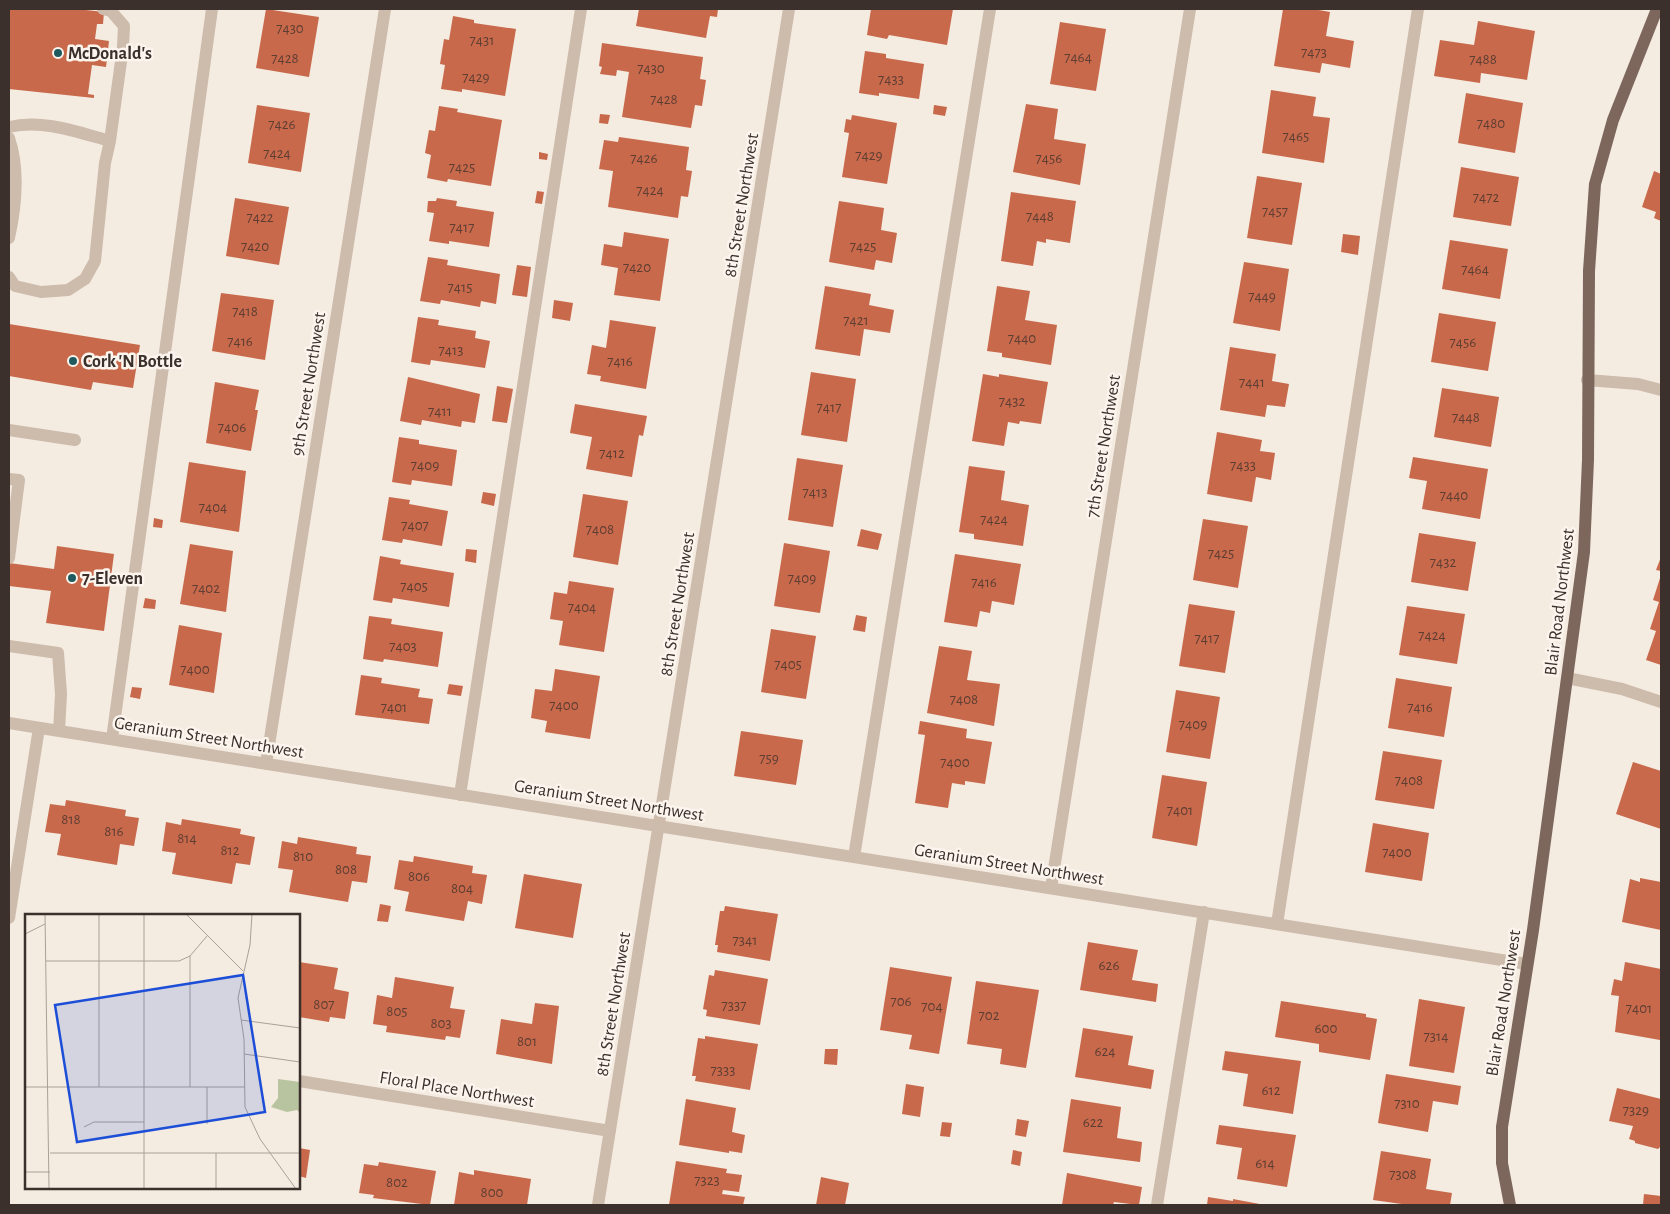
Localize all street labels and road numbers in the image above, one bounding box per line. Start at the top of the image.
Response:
street label: 8th Street Northwest [722,132,762,279]
street label: 9th Street Northwest [289,311,329,457]
street label: 7th Street Northwest [1084,373,1124,519]
street label: Blair Road Northwest [1542,527,1578,677]
street label: 8th Street Northwest [658,531,698,678]
street label: Geranium Street Northwest [113,714,305,762]
street label: Geranium Street Northwest [513,777,705,825]
street label: Geranium Street Northwest [913,841,1105,889]
street label: Blair Road Northwest [1484,928,1524,1078]
street label: 8th Street Northwest [594,931,634,1078]
street label: Floral Place Northwest [378,1069,536,1111]

